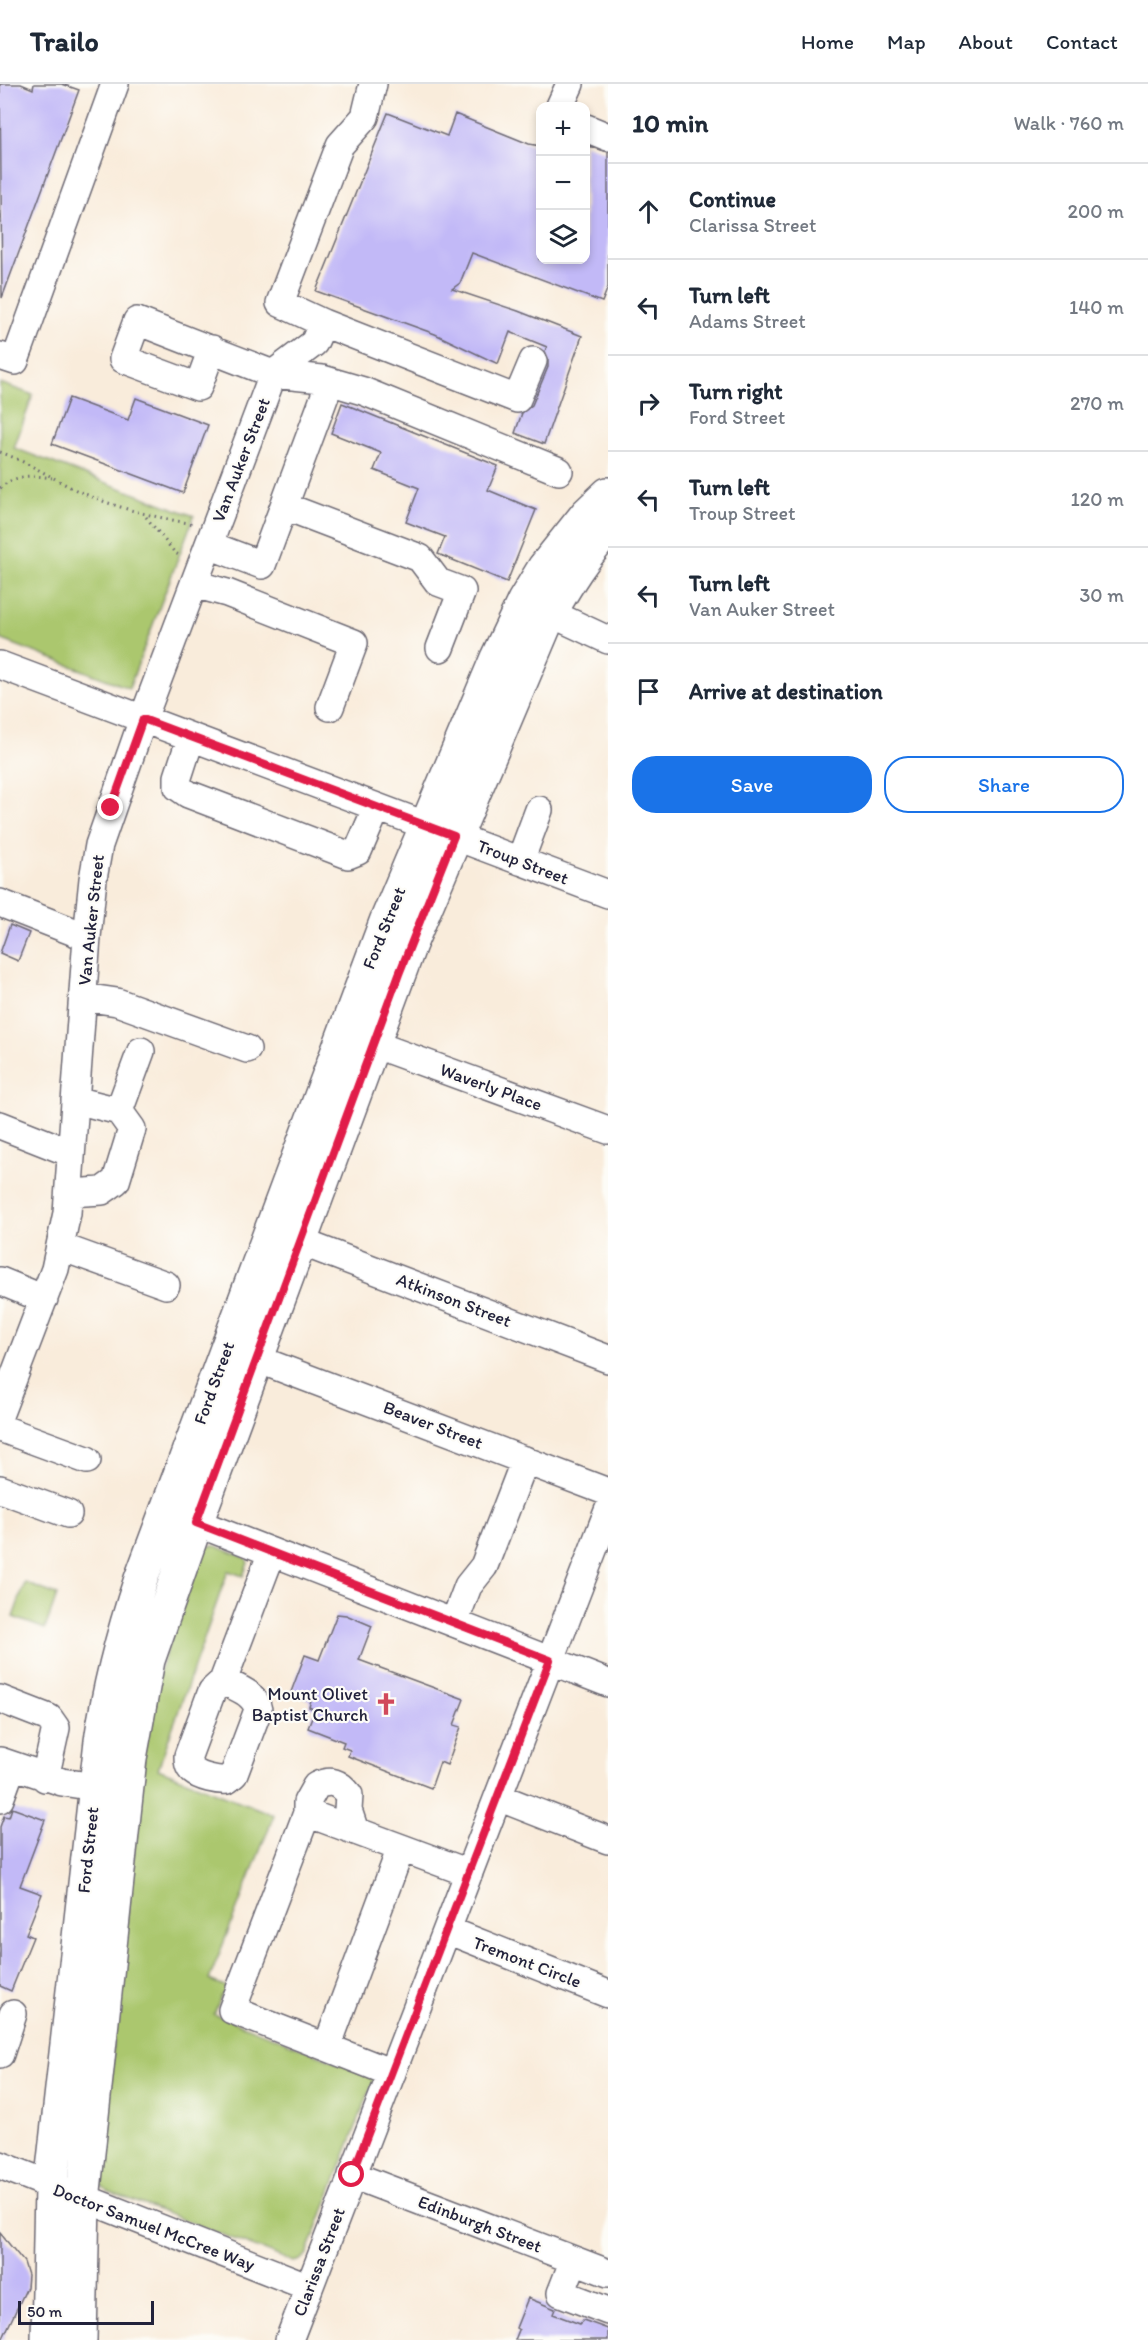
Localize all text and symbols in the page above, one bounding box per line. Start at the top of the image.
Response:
text: Trailo [30,24,99,58]
text: Home [801,29,854,54]
text: Map [887,29,926,54]
text: About [959,29,1013,54]
text: Contact [1046,29,1118,54]
map controls [536,102,590,264]
button: + [536,102,590,156]
text: 10 min [632,107,708,139]
text: Walk · 760 m [1013,111,1124,135]
button: − [536,156,590,210]
text: Continue [689,186,776,213]
icon: ahead [632,195,665,228]
text: 200 m [1068,199,1124,223]
button: layers [536,210,590,264]
text: Clarissa Street [689,213,817,237]
text: Turn left [689,282,770,309]
icon: left [632,291,665,324]
text: 140 m [1069,295,1124,319]
text: Adams Street [689,309,806,333]
text: Turn right [689,378,783,405]
icon: right [632,387,665,420]
text: 270 m [1070,391,1124,415]
street label: Van Auker Street [207,394,275,525]
text: Ford Street [689,405,785,429]
text: Turn left [689,474,770,501]
icon: left [632,483,665,516]
text: 120 m [1071,487,1124,511]
text: Troup Street [689,501,796,525]
text: Turn left [689,570,770,597]
icon: left [632,579,665,612]
text: 30 m [1079,583,1124,607]
text: Van Auker Street [689,597,835,621]
icon: arrive [632,675,665,708]
text: Arrive at destination [689,678,883,705]
button: Save [632,756,872,813]
button: Share [884,756,1124,813]
route end [97,794,123,820]
street label: Troup Street [474,835,572,890]
street label: Van Auker Street [73,853,109,987]
street label: Ford Street [358,883,411,972]
street label: Waverly Place [437,1058,545,1116]
street label: Atkinson Street [394,1268,515,1332]
street label: Ford Street [189,1338,239,1427]
street label: Beaver Street [380,1396,486,1454]
place label: Mount Olivet Baptist Church [252,1683,368,1726]
church icon: Mount Olivet Baptist Church [373,1691,399,1717]
street label: Ford Street [73,1806,103,1894]
street label: Tremont Circle [470,1931,584,1993]
route start [338,2161,364,2187]
street label: Doctor Samuel McCree Way [50,2178,259,2276]
street label: Edinburgh Street [415,2190,545,2258]
street label: Clarissa Street [288,2204,350,2320]
scale bar [18,2298,154,2326]
text: 50 m [27,2302,62,2321]

